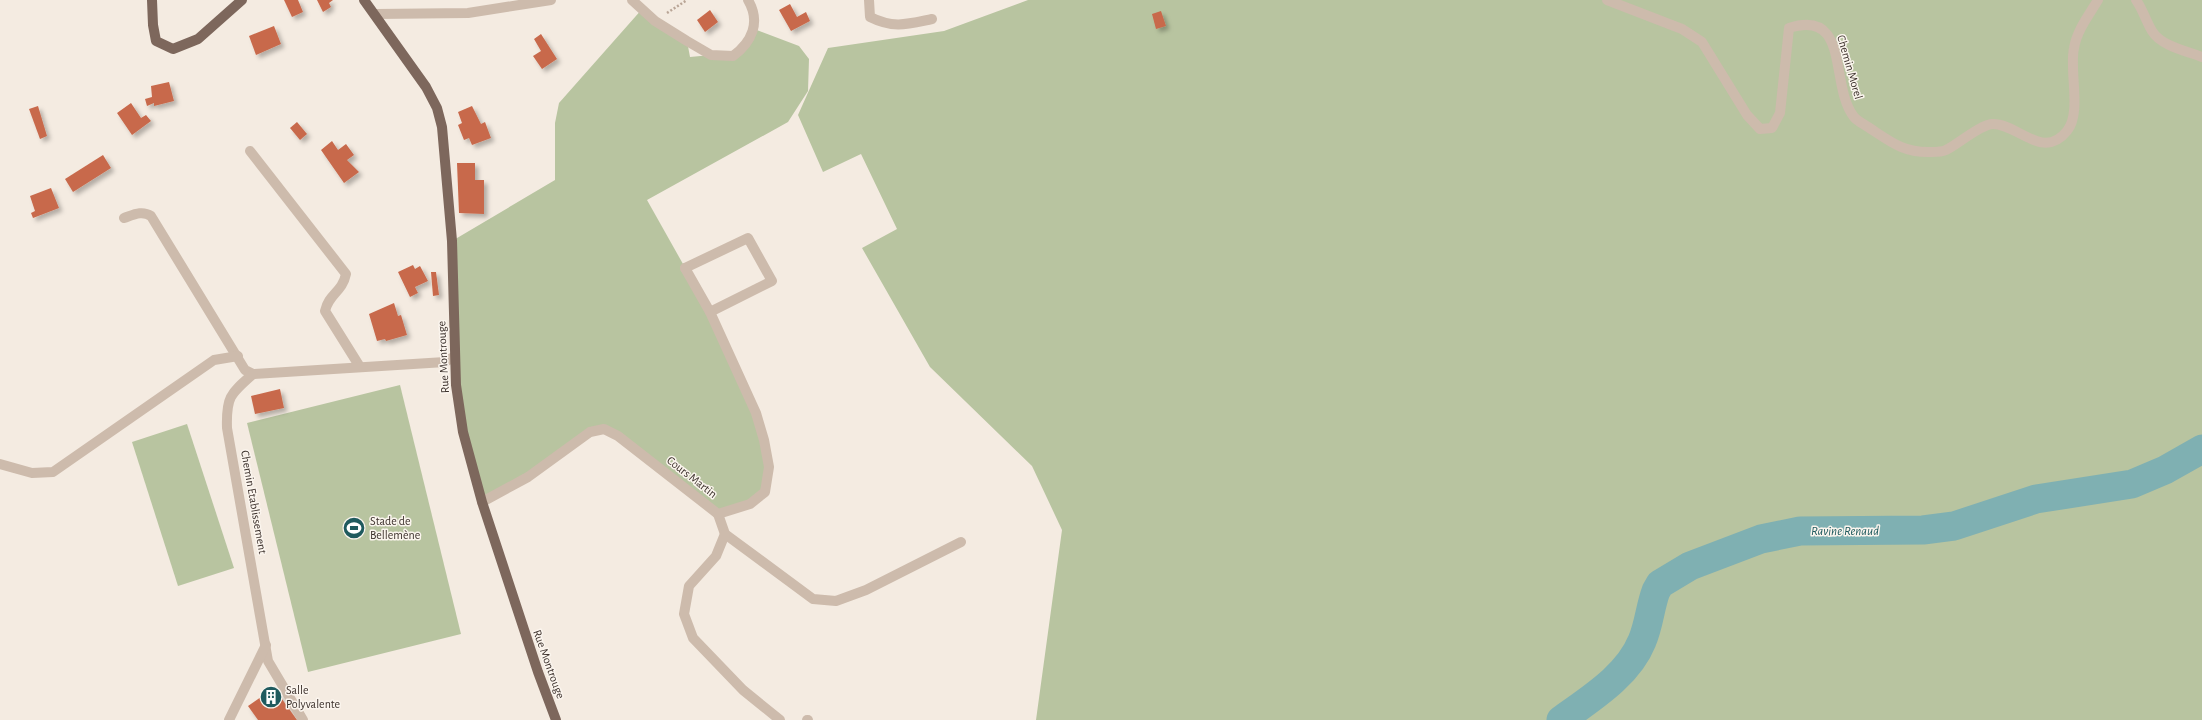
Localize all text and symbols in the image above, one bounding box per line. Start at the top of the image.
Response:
street label: Chemin Morel [1835,34,1865,100]
street label: Rue Montrouge [435,321,451,393]
street label: Chemin Etablissement [239,449,269,555]
street label: Cours Martin [665,454,719,500]
sports icon: Stade de Bellemène [341,515,367,541]
place label: Stade de Bellemène [370,515,420,541]
water label: Ravine Renaud [1811,525,1879,538]
street label: Rue Montrouge [531,628,567,700]
building icon: Salle Polyvalente [258,684,284,710]
place label: Salle Polyvalente [286,684,340,711]

